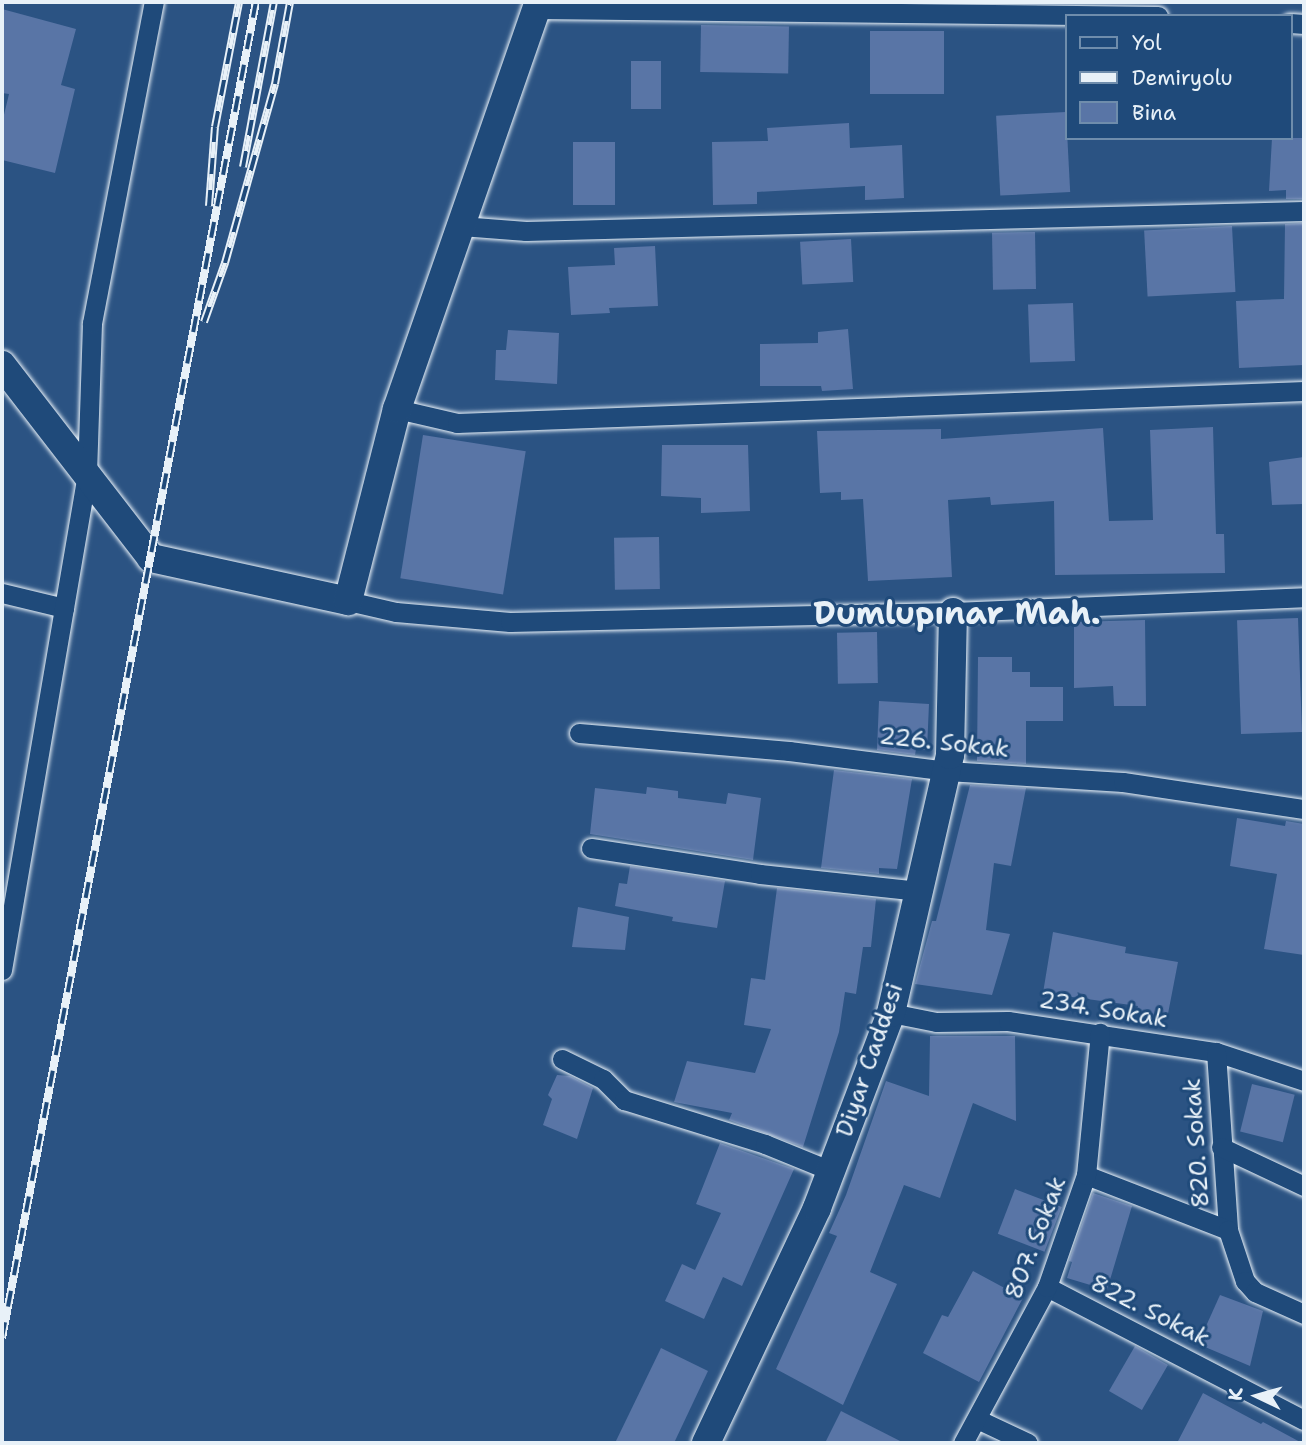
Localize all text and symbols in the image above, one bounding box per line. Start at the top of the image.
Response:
legend [1064,14,1292,140]
text: Yol [1132,29,1162,57]
text: Demiryolu [1132,64,1233,92]
text: Bina [1132,99,1176,127]
district label: Dumlupınar Mah. [813,594,1101,632]
street label: 226. Sokak [878,722,1010,764]
street label: Diyar Caddesi [830,979,910,1141]
street label: 234. Sokak [1037,986,1169,1034]
street label: 820. Sokak [1178,1077,1216,1209]
street label: 807. Sokak [999,1172,1073,1304]
street label: 822. Sokak [1086,1269,1214,1353]
north arrow [1222,1361,1292,1431]
text: K [1223,1387,1249,1402]

